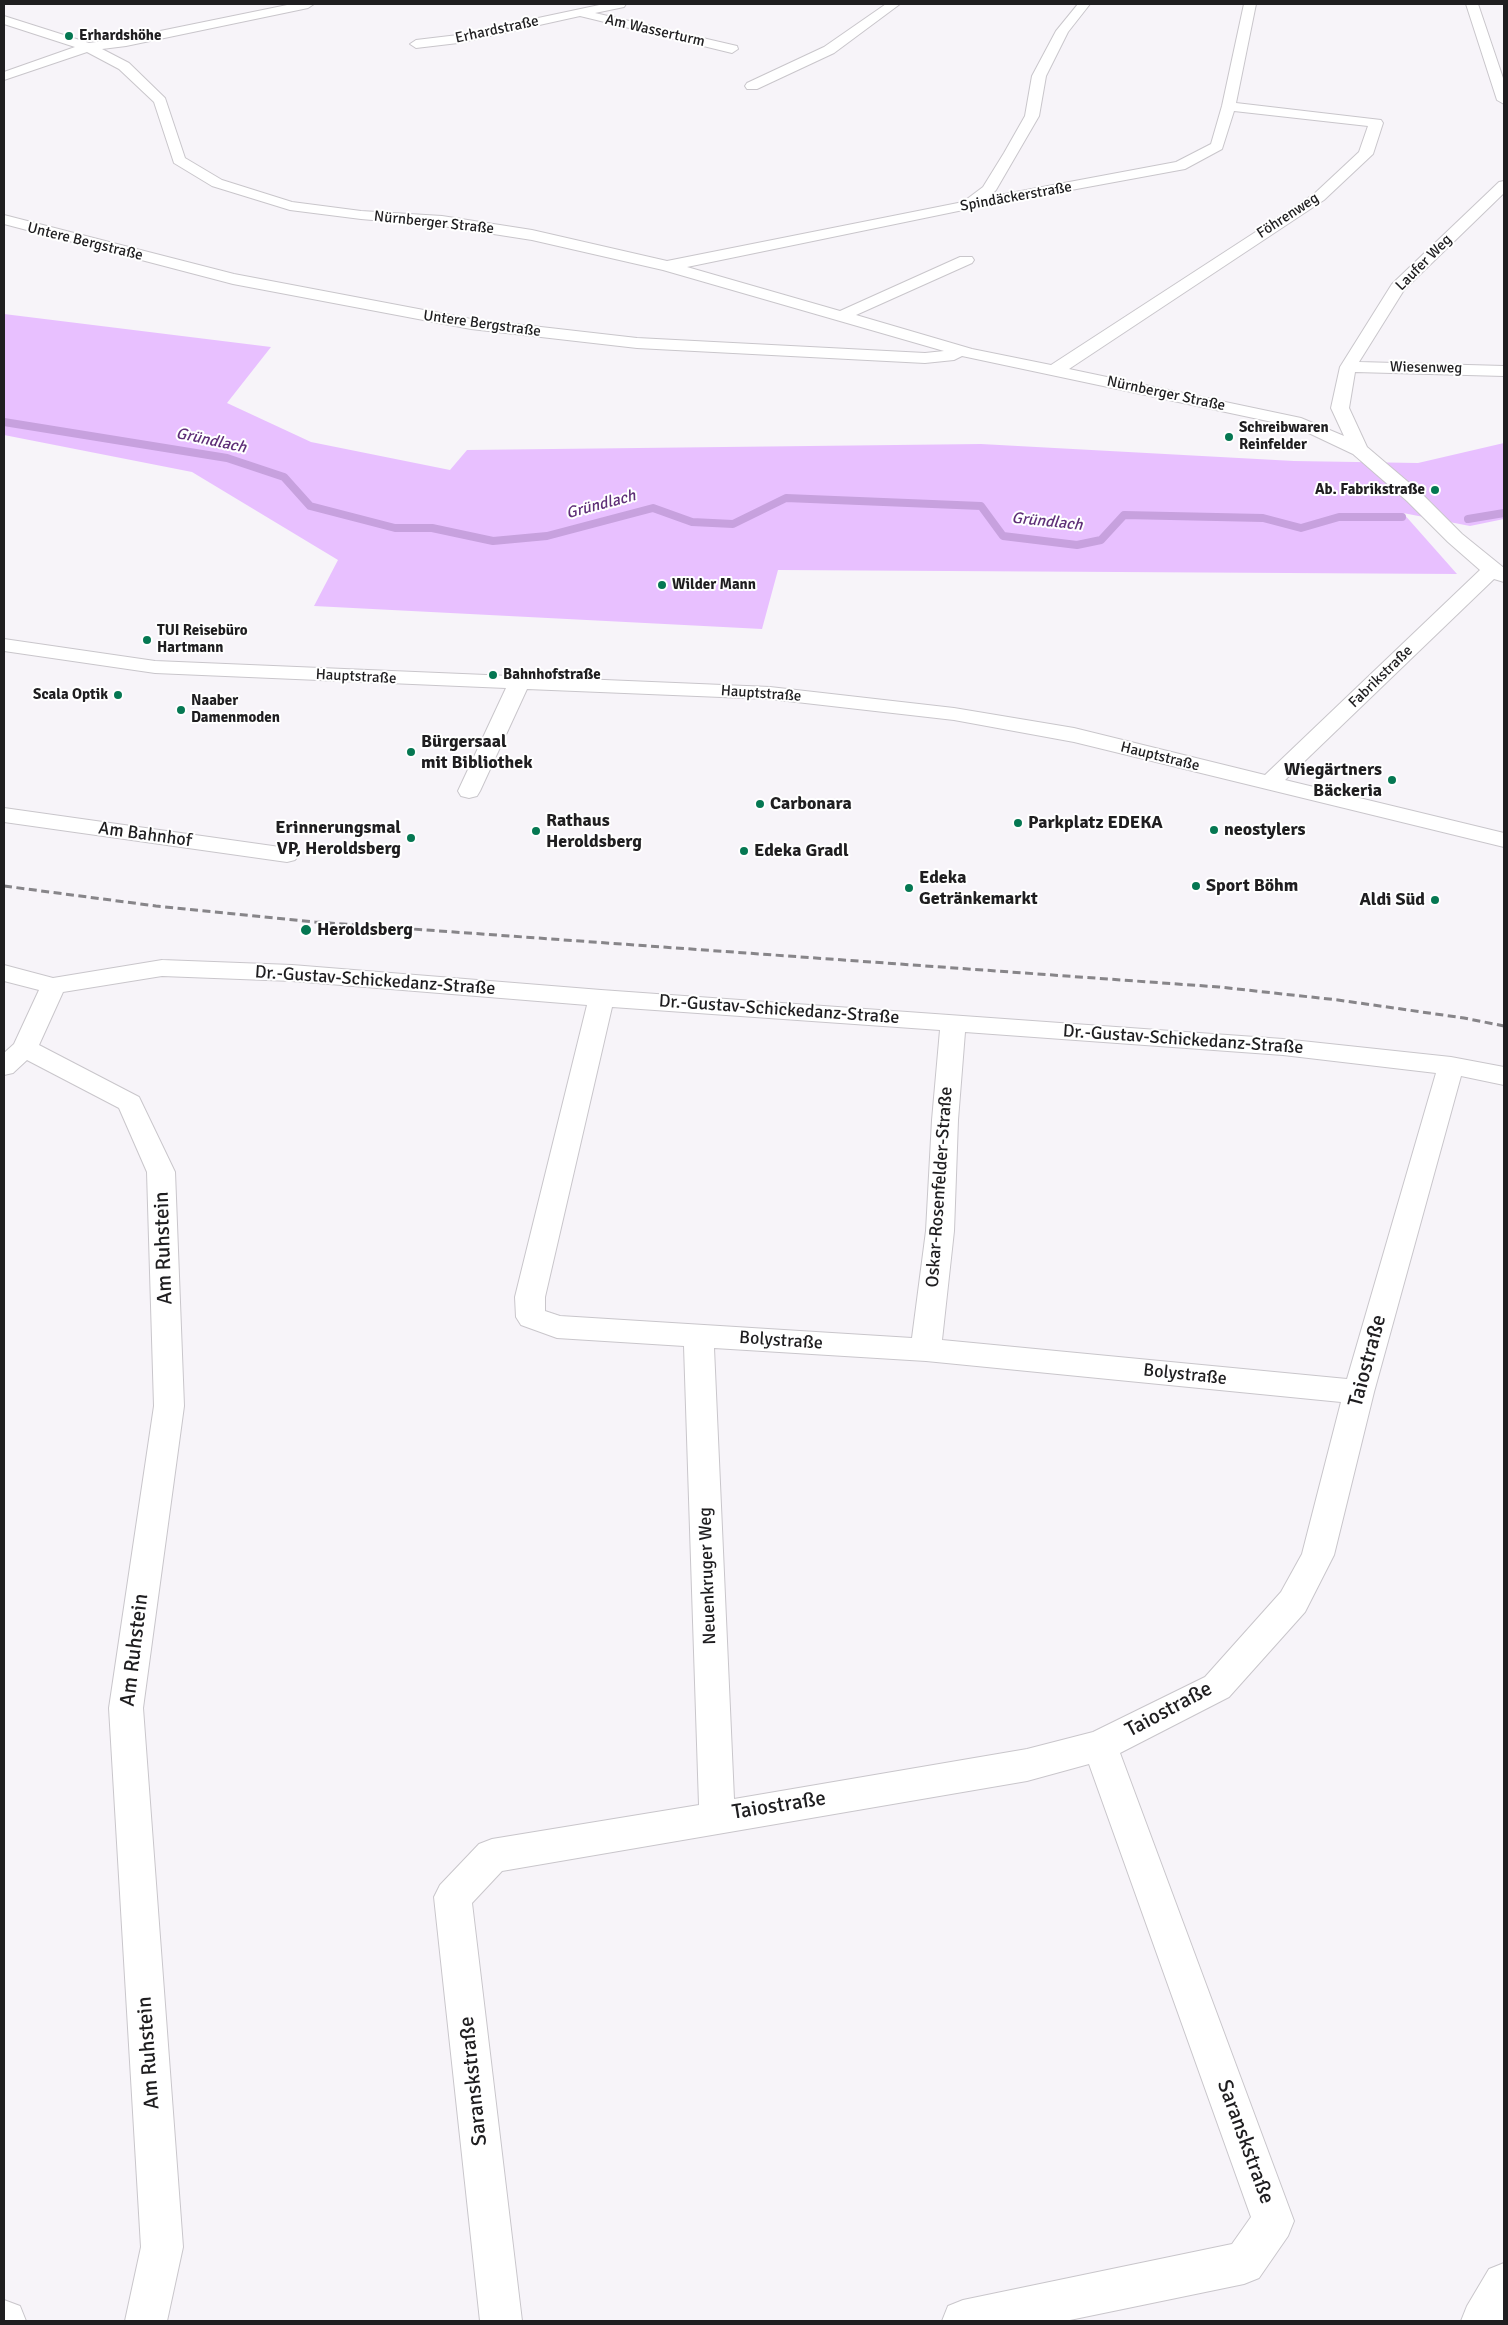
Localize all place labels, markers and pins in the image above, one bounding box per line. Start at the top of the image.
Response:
place label: Erhardshöhe [79,27,161,45]
marker: Erhardshöhe [63,30,75,42]
place label: Schreibwaren Reinfelder [1239,419,1329,454]
marker: Schreibwaren Reinfelder [1223,431,1235,443]
place label: Ab. Fabrikstraße [1315,481,1425,499]
marker: Ab. Fabrikstraße [1429,484,1441,496]
place label: Wilder Mann [672,576,756,594]
marker: Wilder Mann [656,579,668,591]
place label: TUI Reisebüro Hartmann [157,622,248,657]
marker: TUI Reisebüro Hartmann [141,634,153,646]
place label: Bahnhofstraße [503,666,601,684]
marker: Bahnhofstraße [487,669,499,681]
place label: Scala Optik [33,686,108,704]
marker: Scala Optik [112,689,124,701]
place label: Naaber Damenmoden [191,692,280,727]
marker: Naaber Damenmoden [175,704,187,716]
place label: Bürgersaal mit Bibliothek [421,731,533,774]
marker: Bürgersaal mit Bibliothek [405,746,417,758]
place label: Wiegärtners Bäckeria [1284,759,1382,802]
marker: Wiegärtners Bäckeria [1386,774,1398,786]
place label: Carbonara [770,793,852,815]
marker: Carbonara [754,798,766,810]
place label: Rathaus Heroldsberg [546,810,642,852]
place label: Parkplatz EDEKA [1028,812,1163,834]
place label: Erinnerungsmal VP, Heroldsberg [275,817,401,860]
marker: Parkplatz EDEKA [1012,817,1024,829]
place label: neostylers [1224,819,1306,841]
marker: neostylers [1208,824,1220,836]
marker: Rathaus Heroldsberg [530,825,542,837]
marker: Erinnerungsmal VP, Heroldsberg [405,832,417,844]
place label: Edeka Gradl [754,840,849,862]
marker: Edeka Gradl [738,845,750,857]
place label: Edeka Getränkemarkt [919,867,1038,910]
place label: Sport Böhm [1206,875,1298,897]
marker: Sport Böhm [1190,880,1202,892]
marker: Edeka Getränkemarkt [903,882,915,894]
place label: Aldi Süd [1360,889,1425,911]
marker: Aldi Süd [1429,894,1441,906]
place label: Heroldsberg [317,919,413,941]
marker: Heroldsberg [299,923,313,937]

